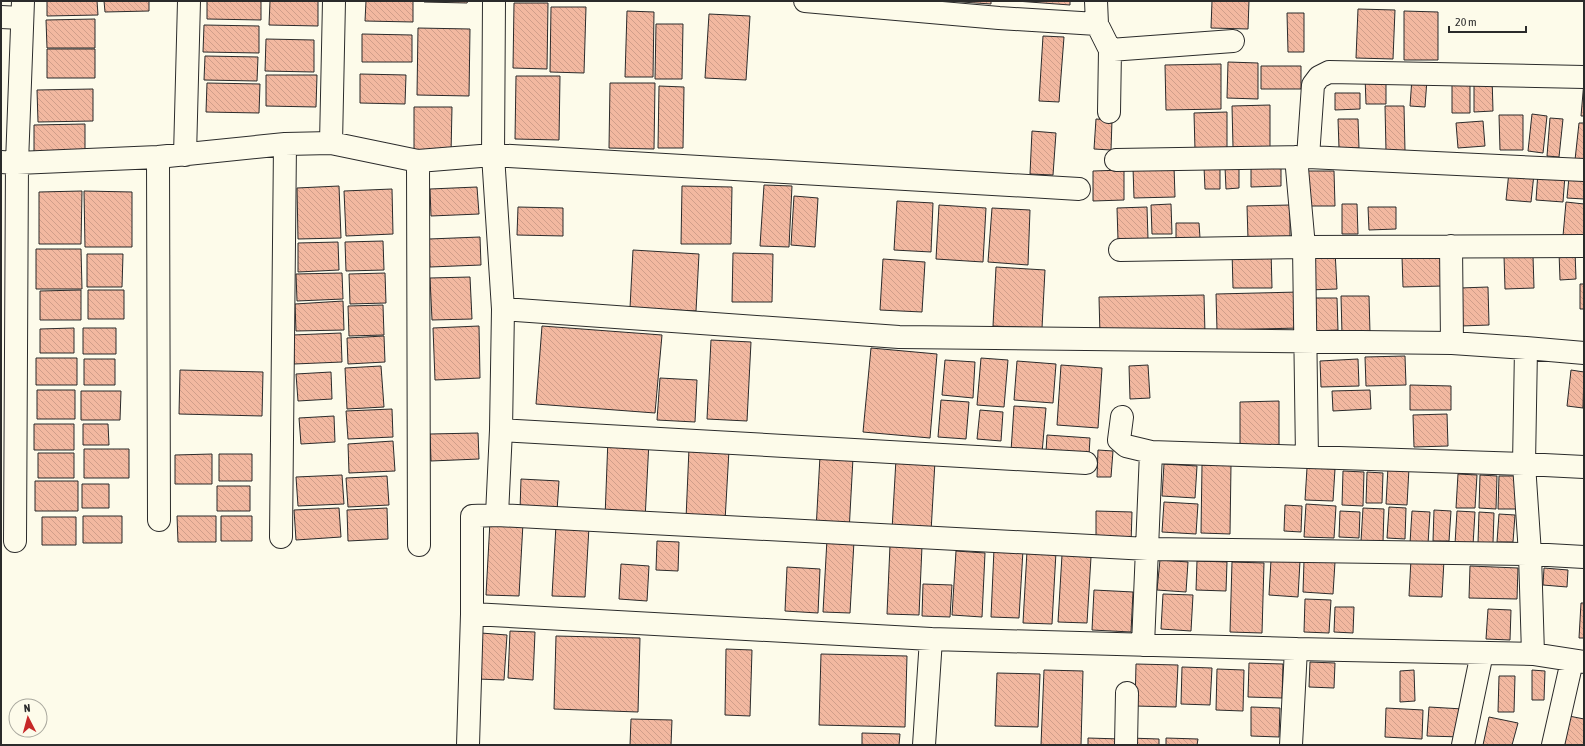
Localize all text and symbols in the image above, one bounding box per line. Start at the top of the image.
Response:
scale bar [1449,8,1526,34]
text: 20 m [1455,15,1477,29]
north arrow [8,698,48,738]
text: N [23,702,31,714]

